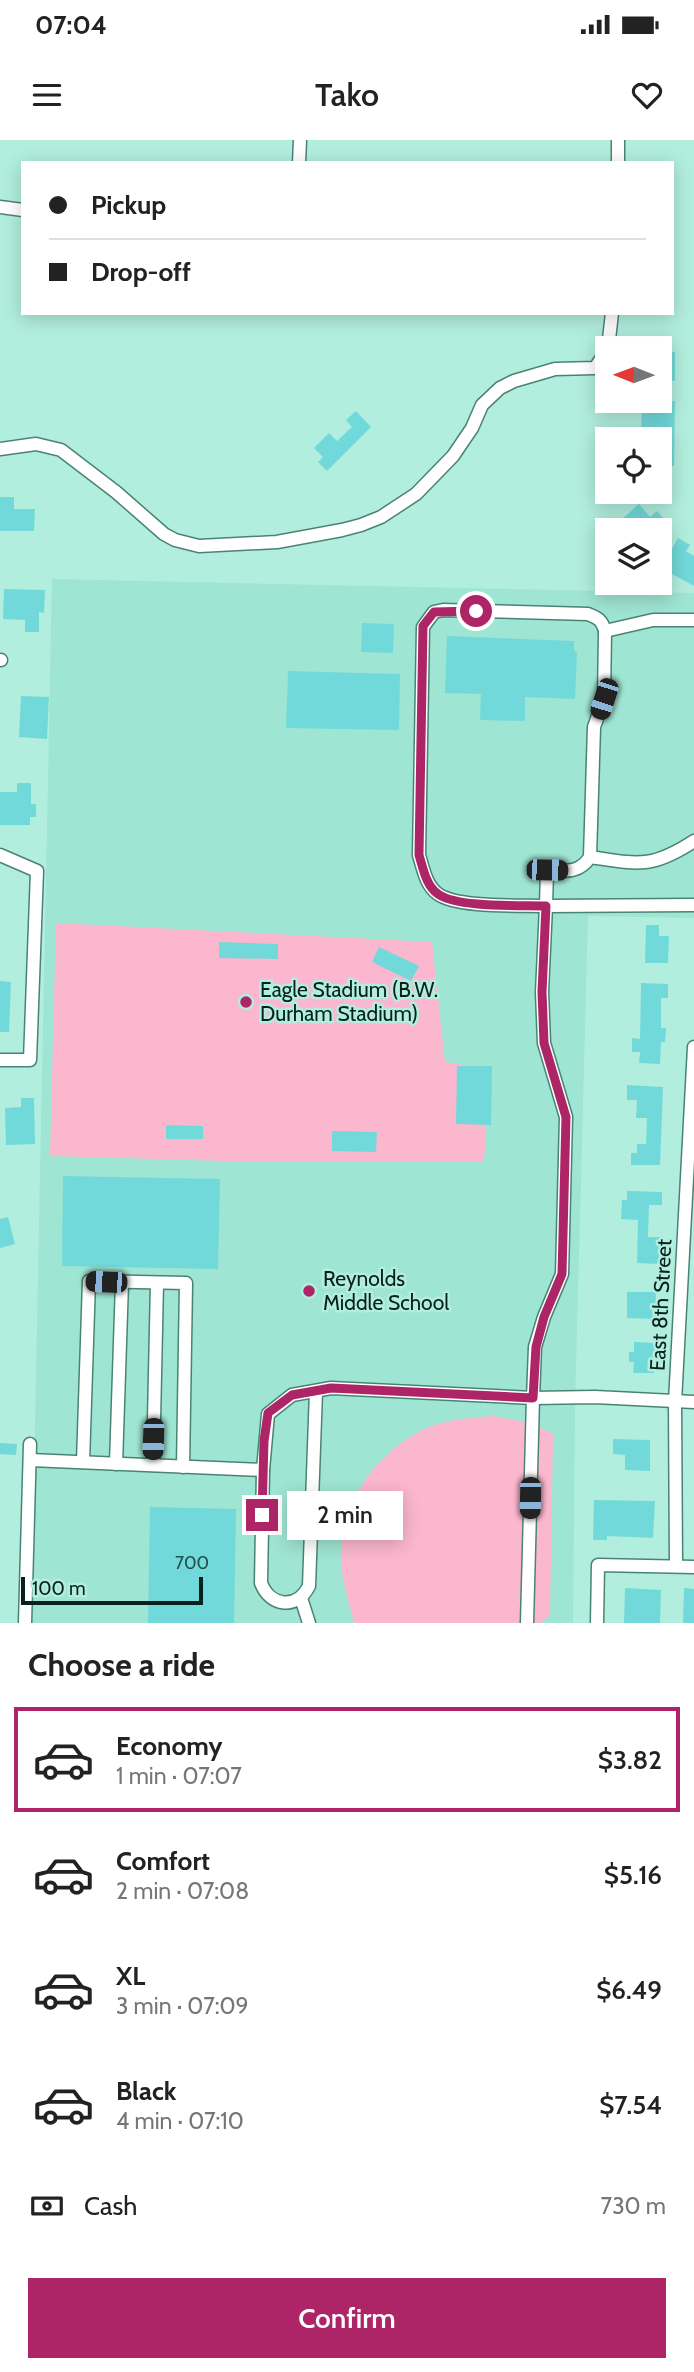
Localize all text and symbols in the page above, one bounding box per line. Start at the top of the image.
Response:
text: 07:04 [35,9,107,41]
text: Tako [315,75,379,114]
icon: menu [28,76,66,114]
icon: heart [628,76,666,114]
text: Pickup [91,189,166,221]
text: Drop-off [91,256,191,288]
north arrow [595,336,672,413]
map controls [595,336,672,595]
button: locate [595,427,672,504]
button: layers [595,518,672,595]
route start [460,595,492,627]
car [588,676,621,722]
car [526,859,569,881]
place label: Eagle Stadium (B.W. Durham Stadium) [260,977,438,1026]
marker: Eagle Stadium (B.W. Durham Stadium) [238,994,254,1010]
street label: East 8th Street [645,1238,676,1372]
place label: Reynolds Middle School [323,1266,449,1315]
car [85,1271,128,1293]
marker: Reynolds Middle School [301,1283,317,1299]
car [142,1418,165,1460]
car [520,1477,541,1519]
callout: 2 min [286,1490,402,1540]
route end [246,1499,278,1531]
text: 2 min [317,1501,373,1529]
house number: 700 [175,1552,209,1574]
scale bar [21,1574,203,1606]
text: 100 m [32,1577,86,1600]
text: Choose a ride [28,1645,215,1684]
icon: car [32,1728,95,1791]
text: Economy [116,1730,222,1762]
text: $3.82 [598,1744,662,1776]
text: 1 min · 07:07 [116,1762,242,1790]
icon: car [32,1843,95,1906]
text: Comfort [116,1845,210,1877]
text: $5.16 [604,1859,662,1891]
text: 2 min · 07:08 [116,1877,249,1905]
icon: car [32,1958,95,2021]
text: XL [116,1960,145,1992]
text: $6.49 [596,1974,662,2006]
text: 3 min · 07:09 [116,1992,249,2020]
icon: car [32,2073,95,2136]
text: Black [116,2075,176,2107]
text: $7.54 [599,2089,662,2121]
text: 4 min · 07:10 [116,2107,244,2135]
icon: cash [28,2187,66,2225]
text: Cash [84,2190,137,2222]
text: 730 m [601,2192,666,2220]
button: Confirm [28,2278,666,2358]

